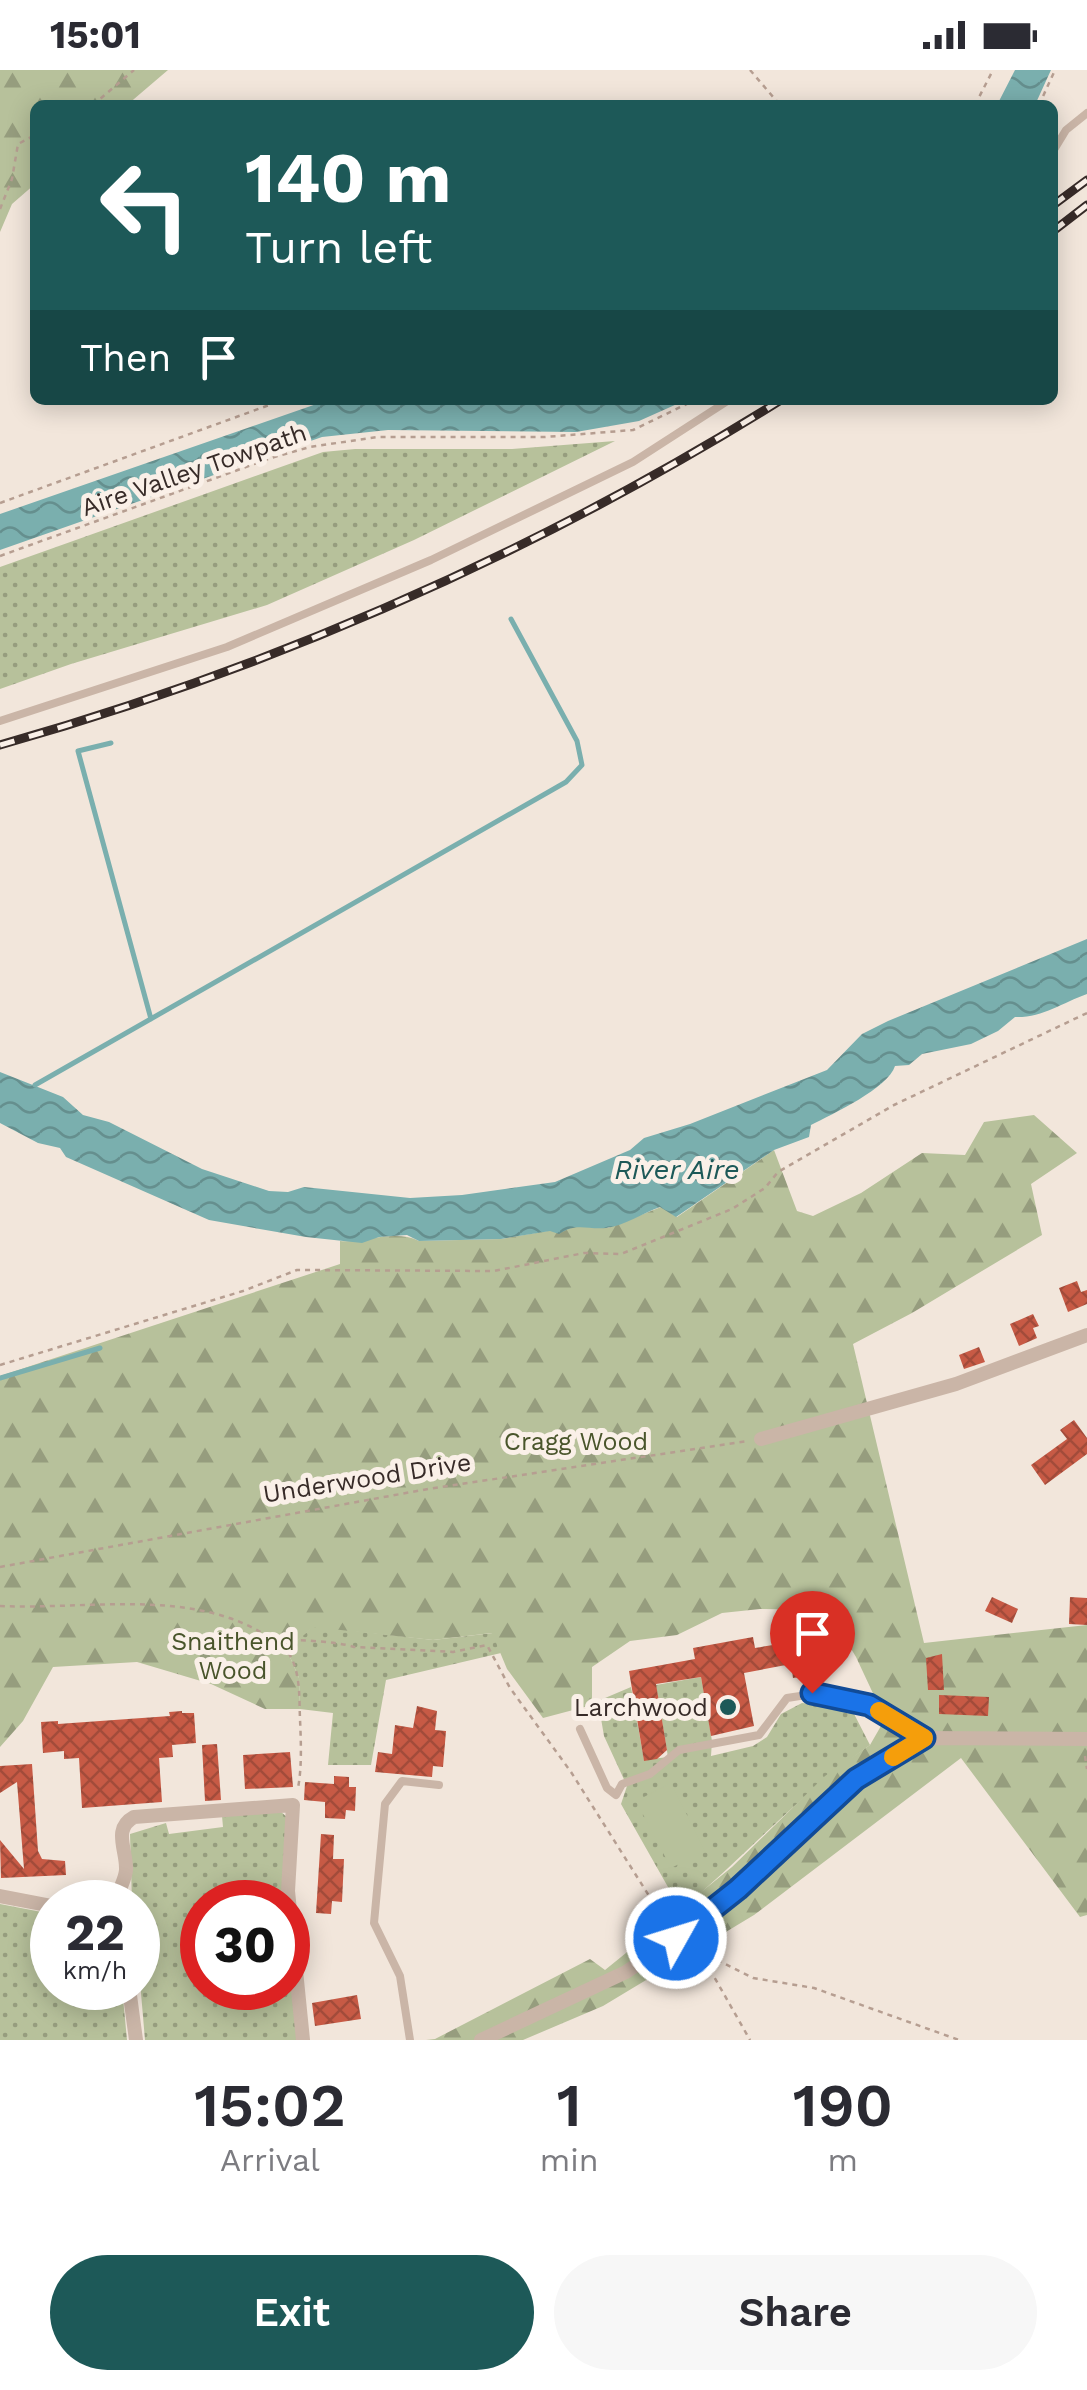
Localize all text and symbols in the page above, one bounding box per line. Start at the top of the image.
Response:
text: 15:01 [50,13,141,57]
text: 140 m [245,137,451,219]
icon: left [80,140,210,270]
text: Turn left [245,221,432,274]
icon: arrive [191,330,246,385]
text: Then [80,336,171,380]
street label: Aire Valley Towpath [78,418,310,522]
water label: River Aire [614,1153,740,1186]
park label: Cragg Wood [504,1427,648,1456]
street label: Underwood Drive [261,1447,473,1509]
pin [770,1591,855,1694]
icon: arrive [785,1606,840,1661]
park label: Snaithend Wood [171,1627,295,1685]
place label: Larchwood [574,1693,708,1722]
marker: Larchwood [717,1696,739,1718]
speed limit sign: 30 [180,1880,310,2010]
position arrow [624,1886,728,1990]
text: 22 [65,1903,125,1962]
text: km/h [63,1956,127,1985]
text: 15:02 [194,2070,346,2141]
text: 1 [557,2070,582,2141]
text: 190 [793,2070,893,2141]
text: Arrival [220,2141,320,2179]
text: min [540,2141,599,2179]
text: m [828,2141,858,2179]
button: Exit [50,2255,534,2370]
button: Share [554,2255,1037,2370]

